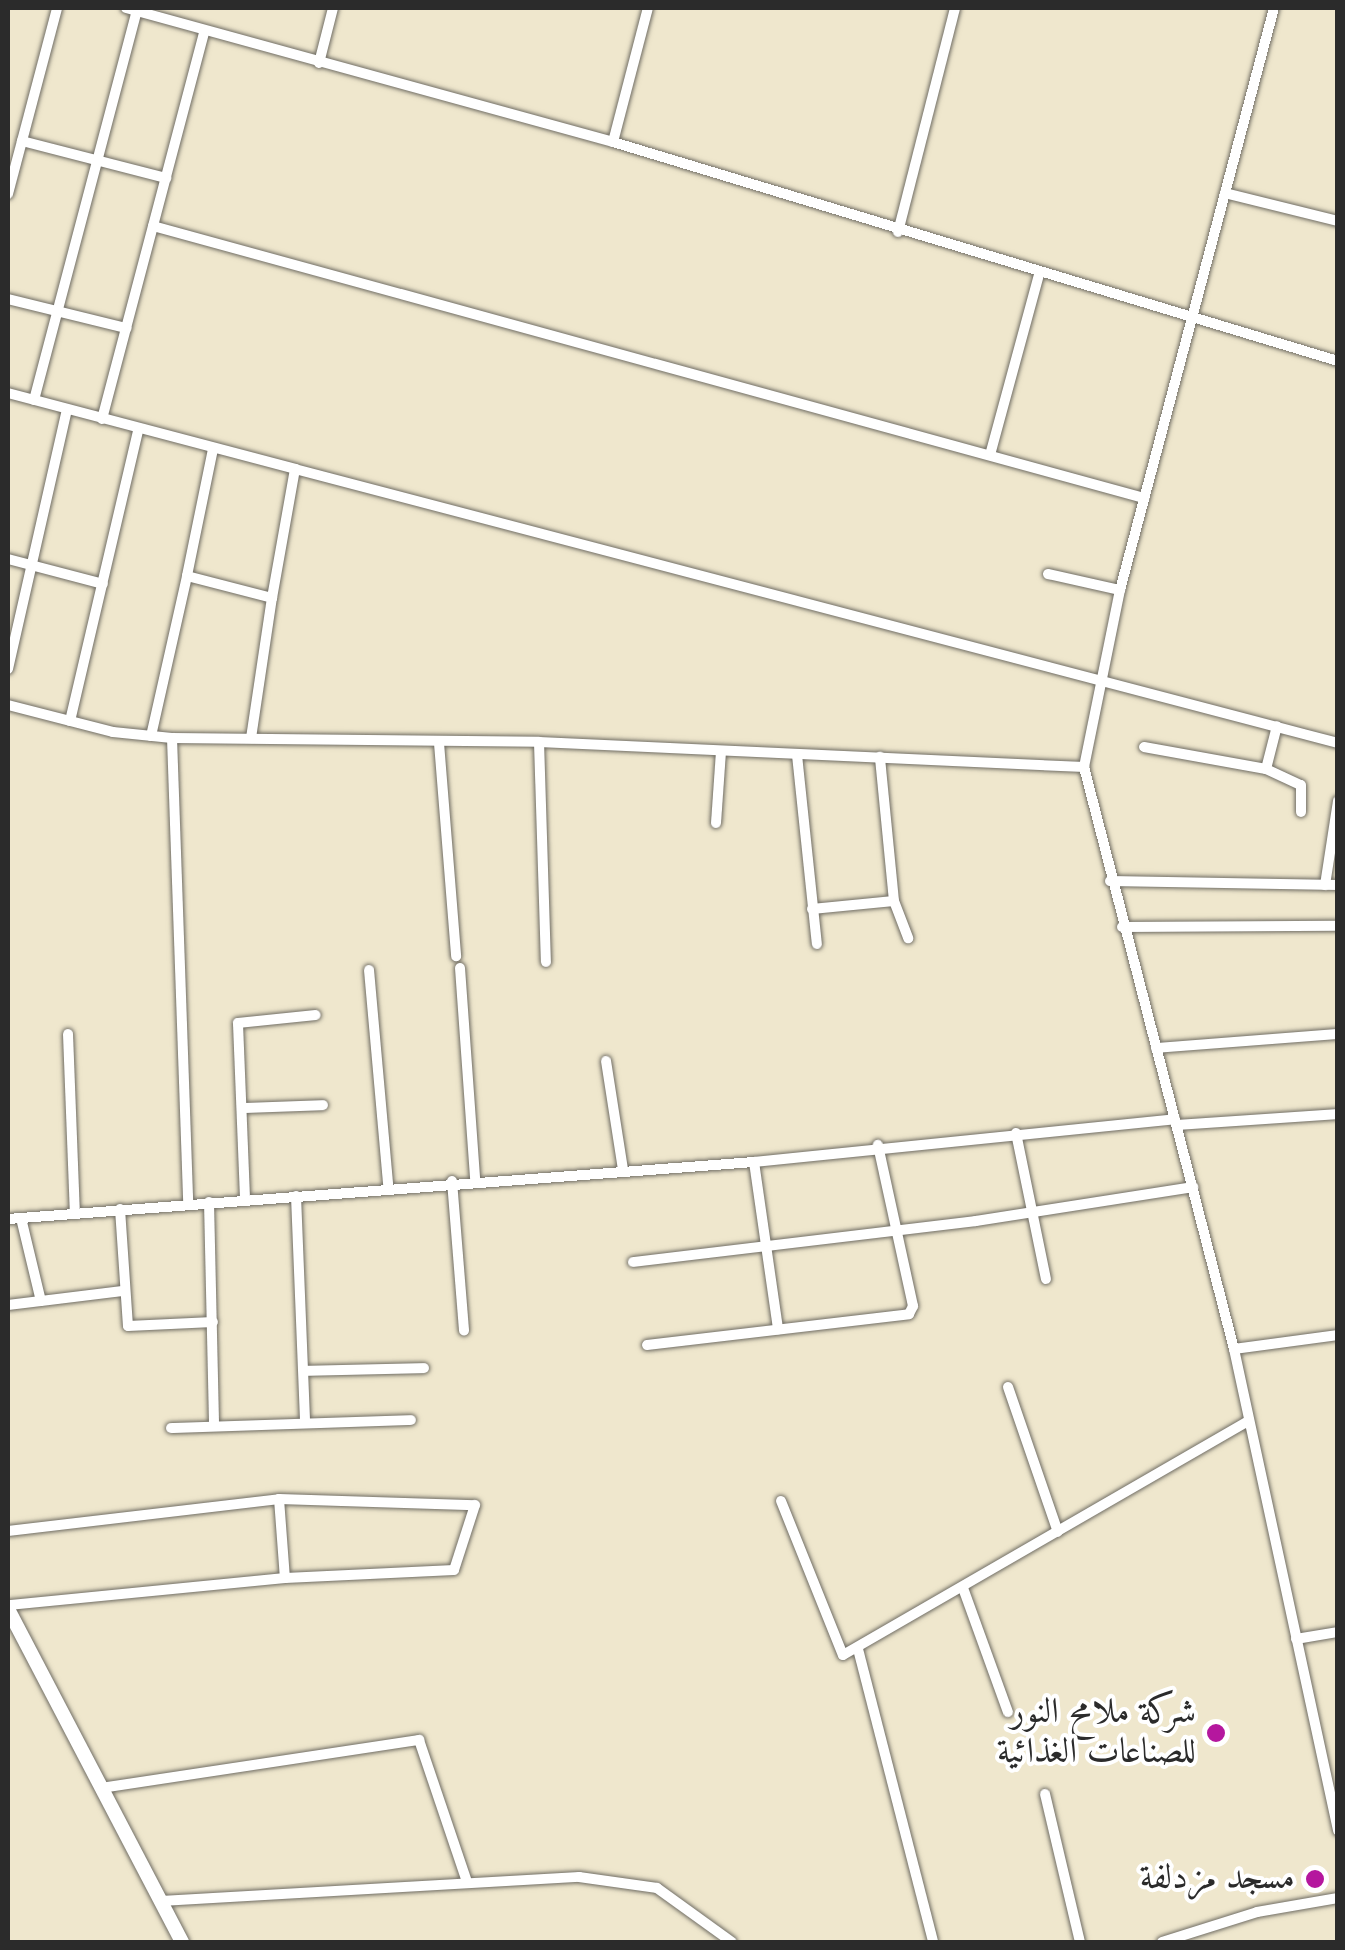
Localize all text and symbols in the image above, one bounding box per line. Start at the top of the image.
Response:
place label: شركة ملامح النور للصناعات الغذائية [997,1692,1196,1774]
marker: شركة ملامح النور للصناعات الغذائية [1205,1722,1227,1744]
place label: مسجد مزدلفة [1139,1858,1295,1900]
marker: مسجد مزدلفة [1304,1868,1326,1890]

